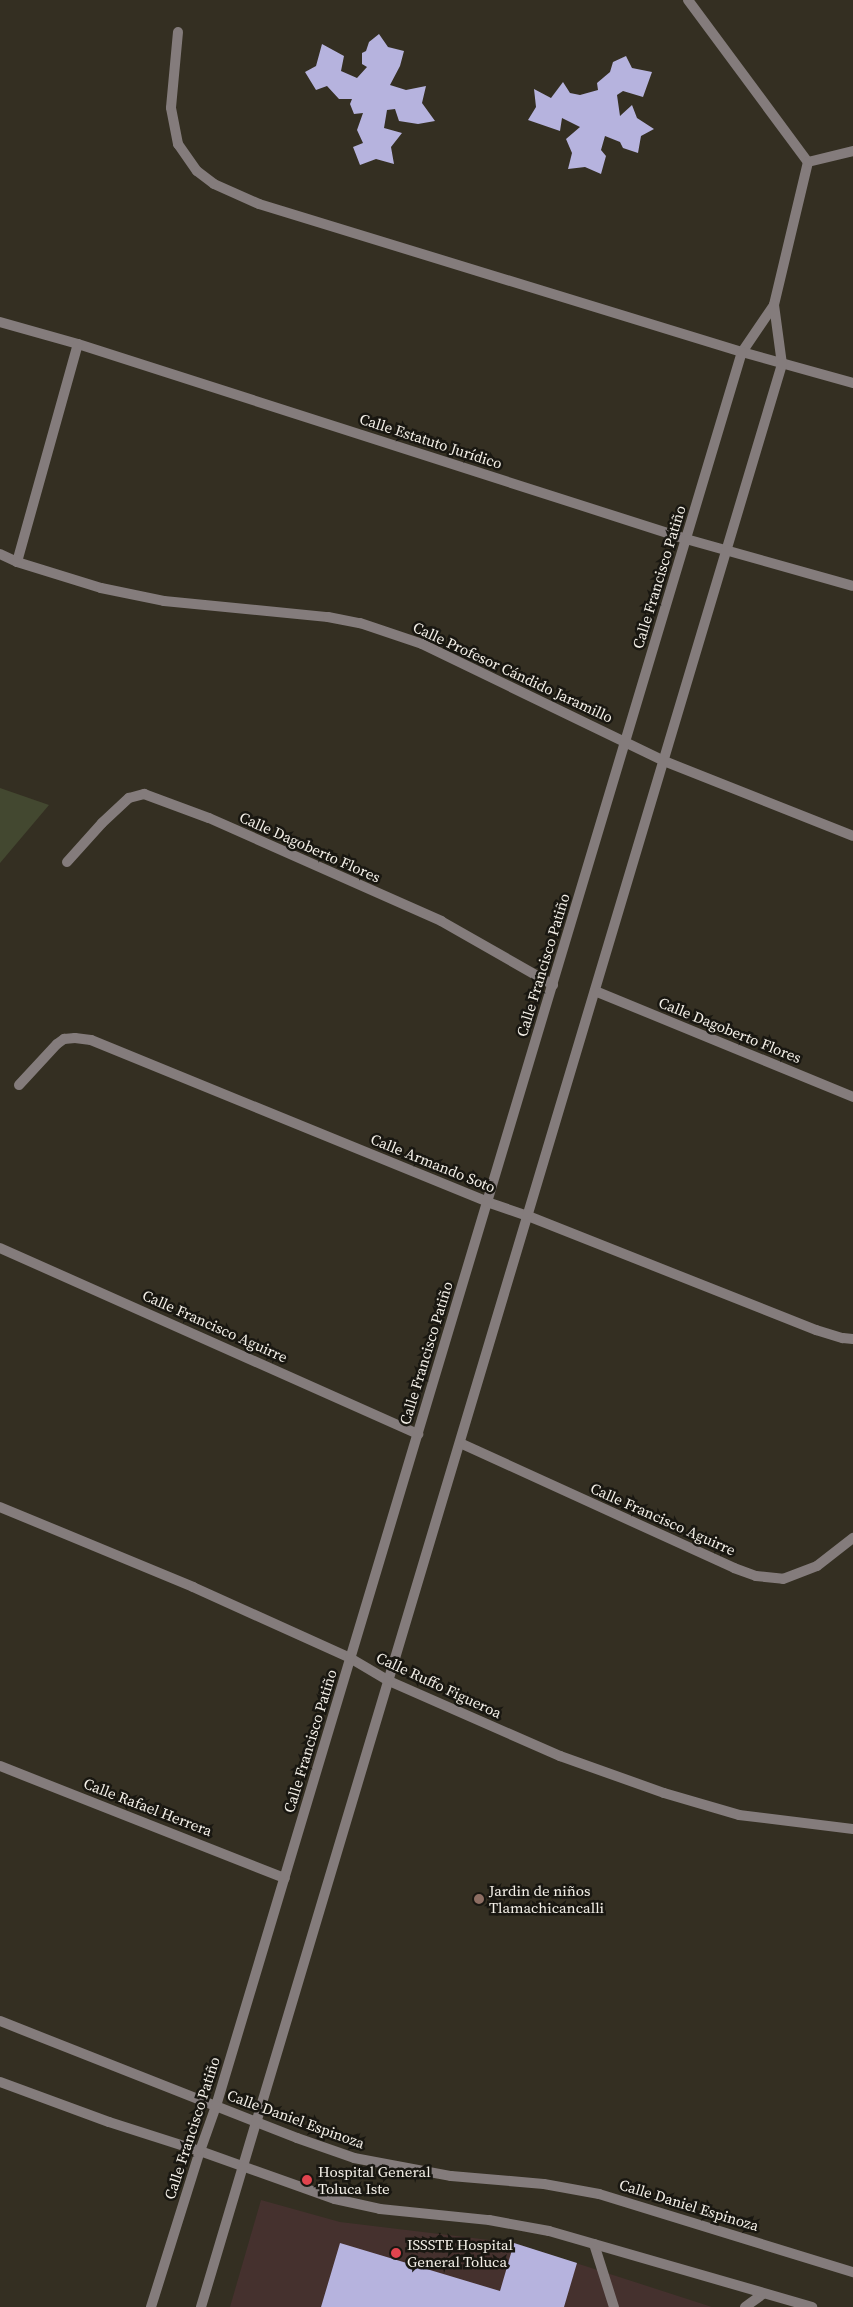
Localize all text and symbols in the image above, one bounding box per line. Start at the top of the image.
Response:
street label: Calle Estatuto Jurídico [357,409,505,473]
street label: Calle Francisco Patiño [629,503,689,651]
street label: Calle Profesor Cándido Jaramillo [410,618,616,726]
street label: Calle Dagoberto Flores [237,808,383,886]
street label: Calle Francisco Patiño [513,891,573,1039]
street label: Calle Dagoberto Flores [656,993,804,1067]
street label: Calle Armando Soto [368,1130,498,1196]
street label: Calle Francisco Patiño [396,1279,456,1427]
street label: Calle Francisco Aguirre [140,1286,290,1366]
street label: Calle Francisco Aguirre [588,1479,738,1559]
street label: Calle Ruffo Figueroa [374,1648,504,1722]
street label: Calle Francisco Patiño [280,1667,340,1815]
street label: Calle Rafael Herrera [81,1774,215,1840]
place label: Jardin de niños Tlamachicancalli [489,1881,604,1916]
marker: Jardin de niños Tlamachicancalli [473,1893,485,1905]
street label: Calle Francisco Patiño [160,2054,224,2202]
street label: Calle Daniel Espinoza [225,2086,367,2152]
place label: Hospital General Toluca Iste [318,2162,431,2197]
marker: Hospital General Toluca Iste [300,2173,314,2187]
street label: Calle Daniel Espinoza [617,2175,761,2235]
place label: ISSSTE Hospital General Toluca [407,2235,513,2270]
marker: ISSSTE Hospital General Toluca [389,2246,403,2260]

